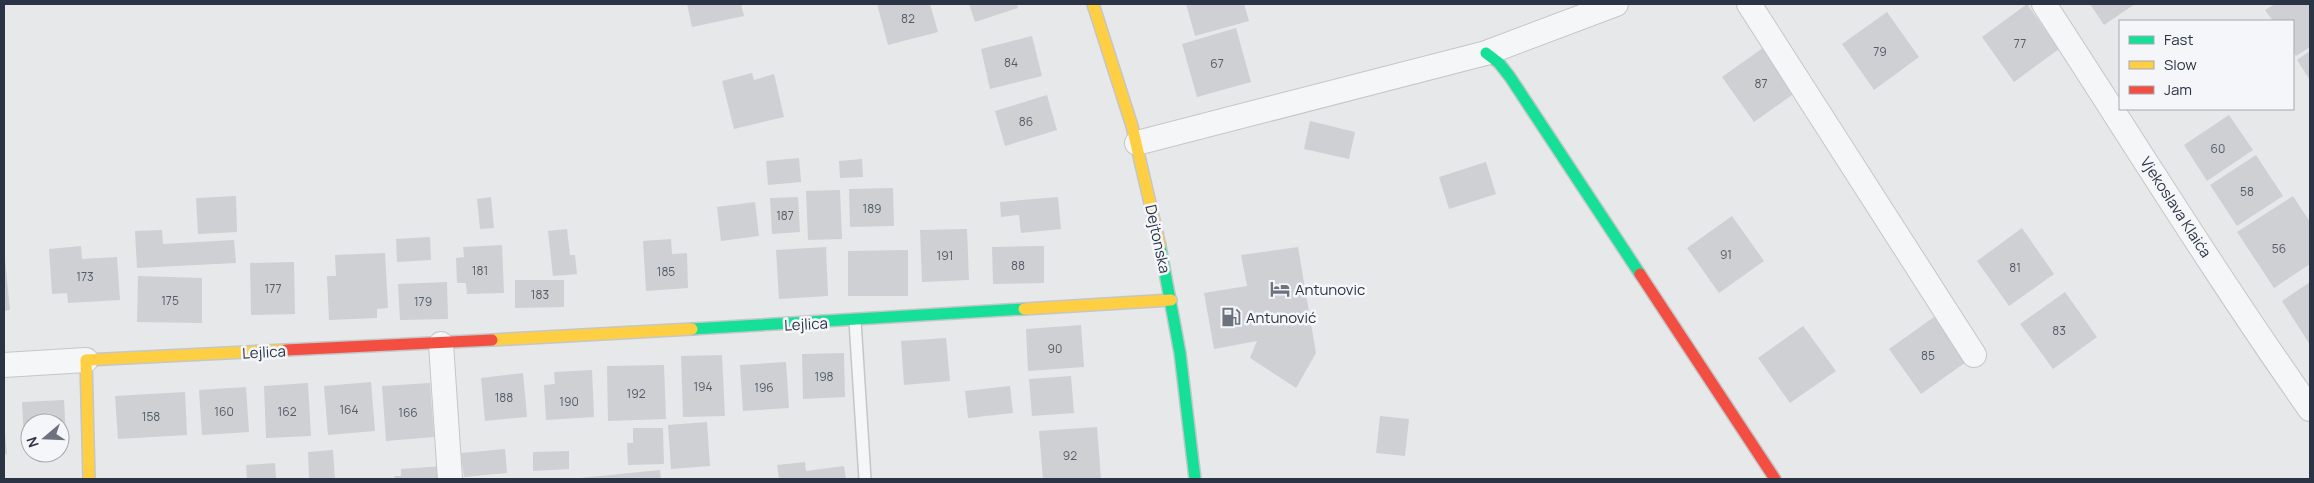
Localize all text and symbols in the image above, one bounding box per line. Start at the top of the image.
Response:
house number: 82 [901,10,915,27]
legend [2119,20,2294,110]
text: Fast [2164,29,2193,50]
house number: 77 [2014,35,2026,52]
house number: 79 [1873,43,1887,60]
house number: 84 [1004,54,1018,71]
text: Slow [2164,54,2197,75]
house number: 67 [1210,55,1224,72]
house number: 87 [1755,75,1768,92]
text: Jam [2164,79,2192,100]
house number: 86 [1019,113,1033,130]
house number: 60 [2211,140,2225,157]
street label: Vjekoslava Klaića [2135,152,2217,262]
house number: 58 [2240,183,2254,200]
house number: 189 [862,200,882,217]
street label: Dejtonska [1140,203,1176,275]
house number: 187 [776,207,794,224]
house number: 56 [2272,240,2286,257]
house number: 91 [1720,246,1732,263]
house number: 191 [937,247,953,264]
house number: 88 [1011,257,1025,274]
house number: 81 [2009,259,2021,276]
house number: 181 [472,262,488,279]
house number: 185 [657,263,675,280]
house number: 173 [76,268,94,285]
hotel icon: Antunovic [1269,278,1291,300]
place label: Antunovic [1295,279,1365,300]
house number: 177 [264,280,282,297]
house number: 183 [531,286,549,303]
house number: 175 [161,292,179,309]
house number: 179 [414,293,432,310]
fuel station icon: Antunović [1220,306,1242,328]
place label: Antunović [1246,307,1316,328]
street label: Lejlica [784,312,828,336]
house number: 83 [2052,322,2066,339]
street label: Lejlica [242,340,286,364]
house number: 90 [1048,340,1062,357]
house number: 85 [1921,347,1935,364]
house number: 198 [814,368,834,385]
house number: 194 [693,378,713,395]
house number: 196 [754,379,774,396]
house number: 192 [627,385,646,402]
house number: 188 [495,389,513,406]
house number: 190 [559,393,579,410]
house number: 164 [339,401,359,418]
house number: 160 [214,403,234,420]
house number: 162 [278,403,297,420]
house number: 166 [398,404,418,421]
house number: 158 [142,408,160,425]
north arrow [20,413,70,463]
text: N [22,435,43,450]
house number: 92 [1063,447,1077,464]

